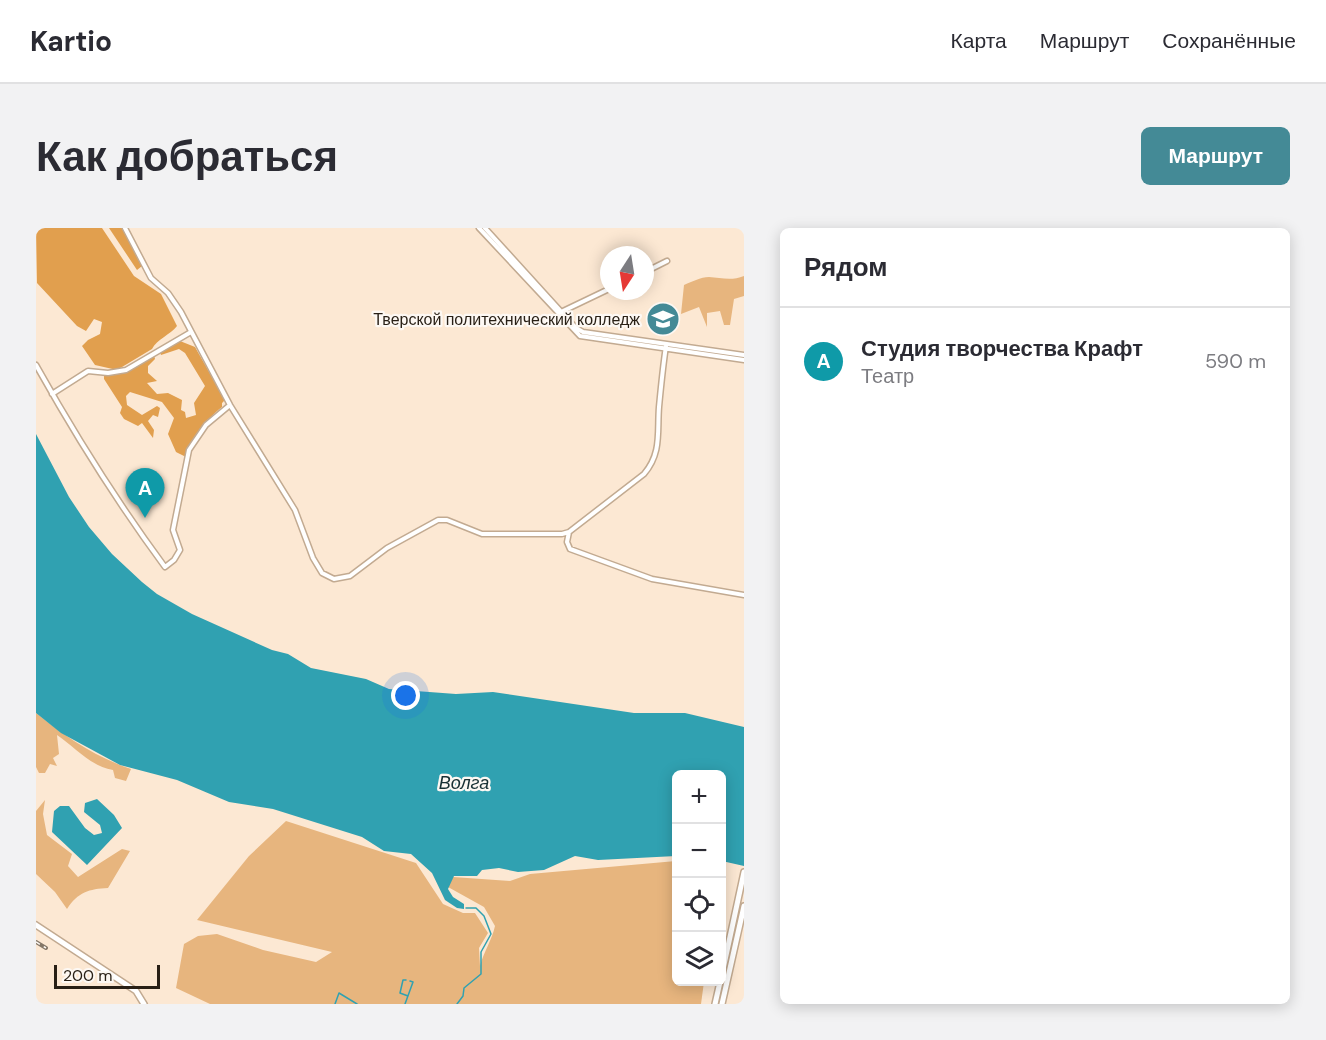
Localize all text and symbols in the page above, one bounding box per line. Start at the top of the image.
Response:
text: Kartio [30,23,112,60]
text: Карта [951,27,1007,55]
text: Маршрут [1040,27,1129,55]
text: Сохранённые [1162,27,1296,55]
button: Маршрут [1141,127,1290,185]
text: Как добраться [36,129,338,184]
north arrow [600,246,654,300]
text: Рядом [804,250,887,284]
school or university icon: Тверской политехнический колледж [645,301,681,337]
place label: Тверской политехнический колледж [373,309,640,330]
text: Студия творчества Крафт [861,334,1143,363]
text: A [816,348,831,374]
text: 590 m [1205,348,1266,374]
text: Театр [861,363,914,389]
pin: A [126,468,164,518]
your location [391,681,420,710]
map controls [672,770,726,986]
button: + [672,770,726,824]
water label: Волга [439,771,489,795]
button: − [672,824,726,878]
button: locate [672,878,726,932]
button: layers [672,932,726,986]
scale bar [54,962,160,990]
text: 200 m [63,965,112,986]

